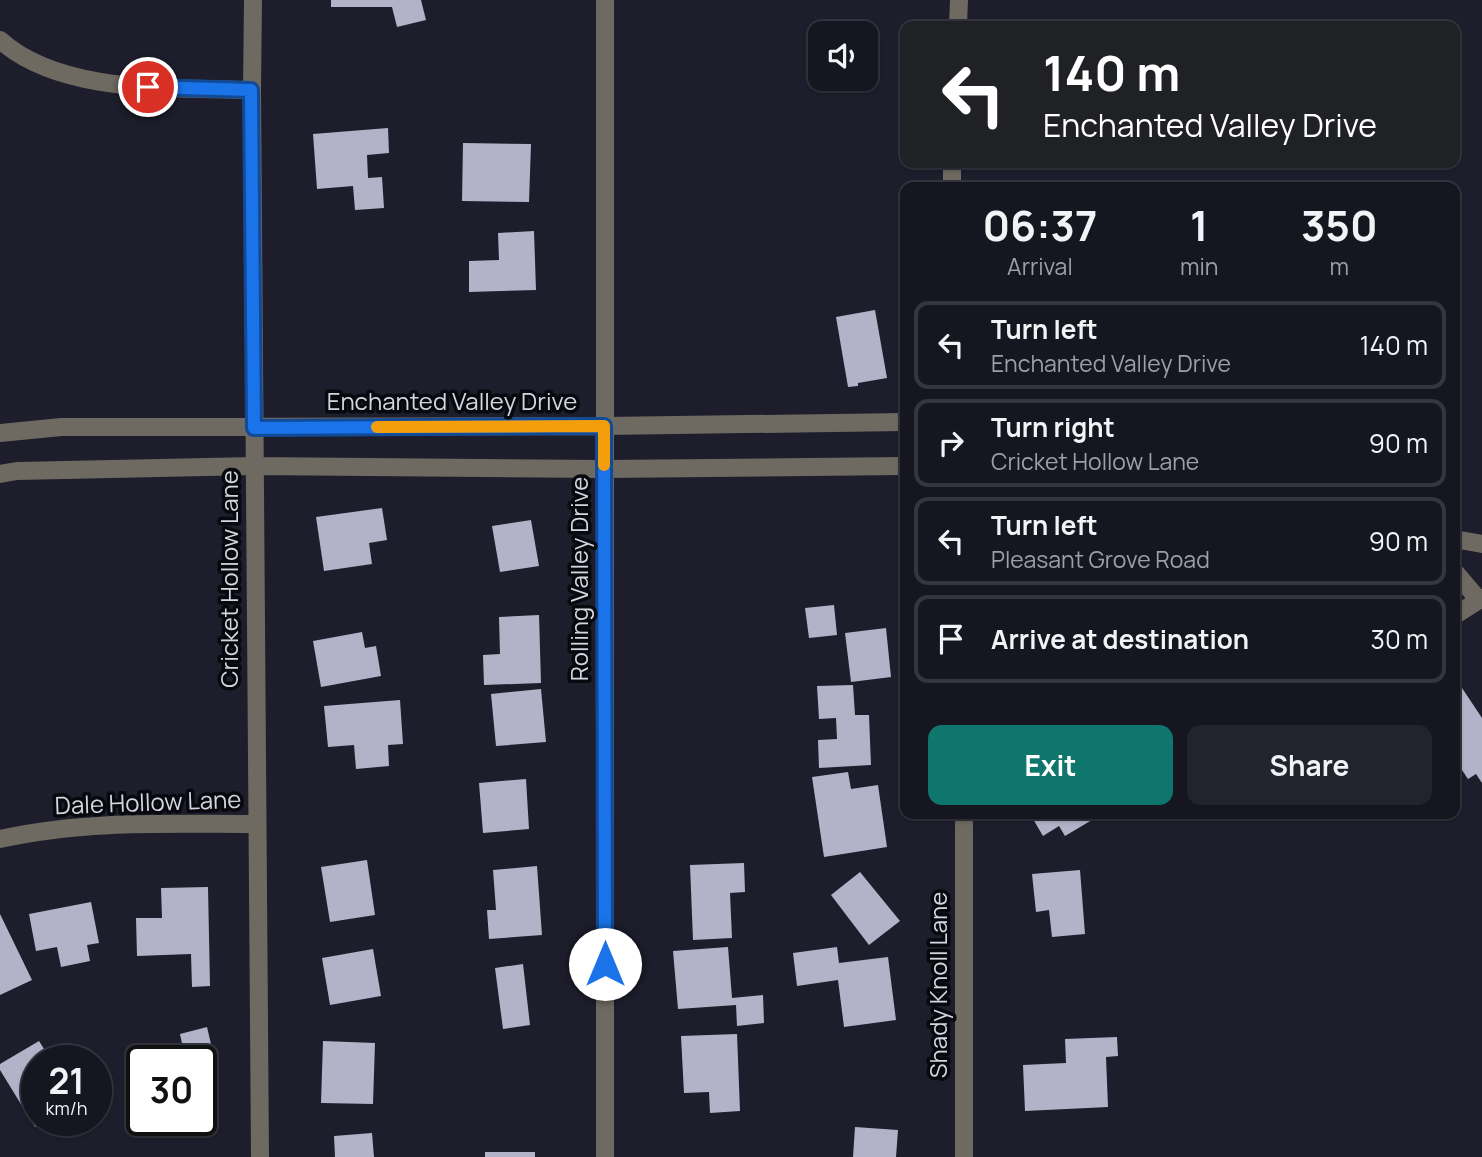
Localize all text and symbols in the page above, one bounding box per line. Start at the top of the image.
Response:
map controls [808,21,878,91]
button: sound [808,21,878,91]
text: 140 m [1043,39,1180,106]
icon: left [928,49,1019,140]
pin [118,57,178,117]
icon: arrive [129,68,167,106]
text: Enchanted Valley Drive [1043,103,1377,147]
text: 06:37 [982,196,1097,254]
text: 1 [1190,196,1208,254]
text: 350 [1301,196,1378,254]
text: Arrival [1007,250,1073,282]
text: min [1180,250,1218,282]
text: m [1329,250,1349,282]
text: Turn left [991,311,1098,347]
icon: left [932,326,970,364]
text: 140 m [1359,327,1428,363]
text: Enchanted Valley Drive [991,347,1231,379]
street label: Enchanted Valley Drive [327,384,577,417]
text: Turn right [991,409,1115,445]
icon: right [932,424,970,462]
text: 90 m [1369,425,1428,461]
text: Cricket Hollow Lane [991,445,1199,477]
street label: Cricket Hollow Lane [212,470,245,688]
street label: Rolling Valley Drive [562,477,595,681]
text: Turn left [991,507,1098,543]
icon: left [932,522,970,560]
text: 90 m [1369,523,1428,559]
text: Pleasant Grove Road [991,543,1210,575]
icon: arrive [932,620,970,658]
text: Arrive at destination [991,621,1249,657]
text: 30 m [1371,621,1428,657]
button: Exit [928,725,1173,805]
button: Share [1187,725,1432,805]
street label: Dale Hollow Lane [54,782,242,821]
street label: Shady Knoll Lane [921,892,954,1078]
position arrow [568,927,642,1001]
speed limit sign: 30 [126,1045,217,1136]
text: 21 [48,1057,85,1105]
text: km/h [46,1096,87,1120]

